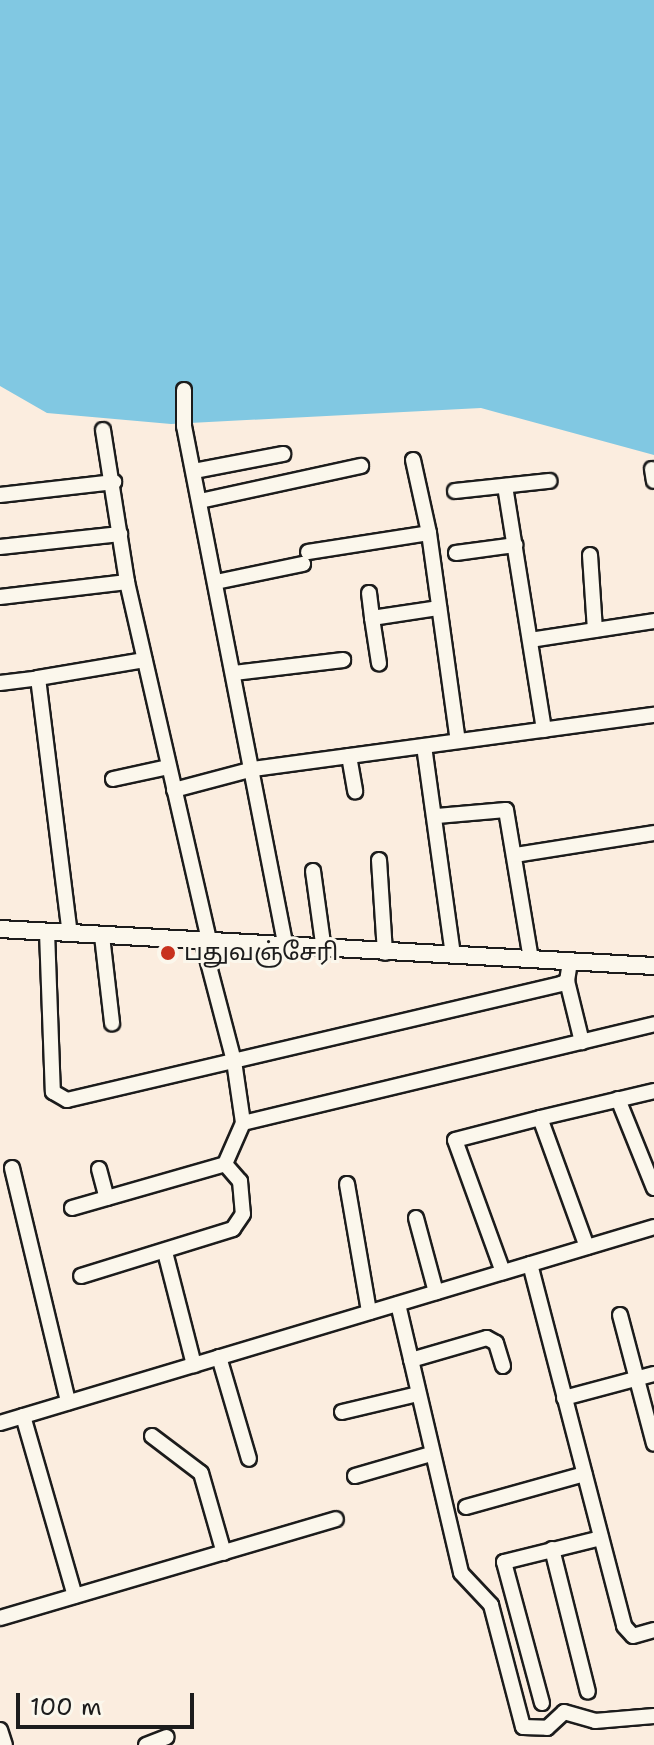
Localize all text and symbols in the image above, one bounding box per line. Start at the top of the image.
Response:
place label: பதுவஞ்சேரி [184,939,338,967]
marker: பதுவஞ்சேரி [159,944,177,962]
scale bar [20,1677,198,1727]
text: 100 m [30,1691,102,1723]

